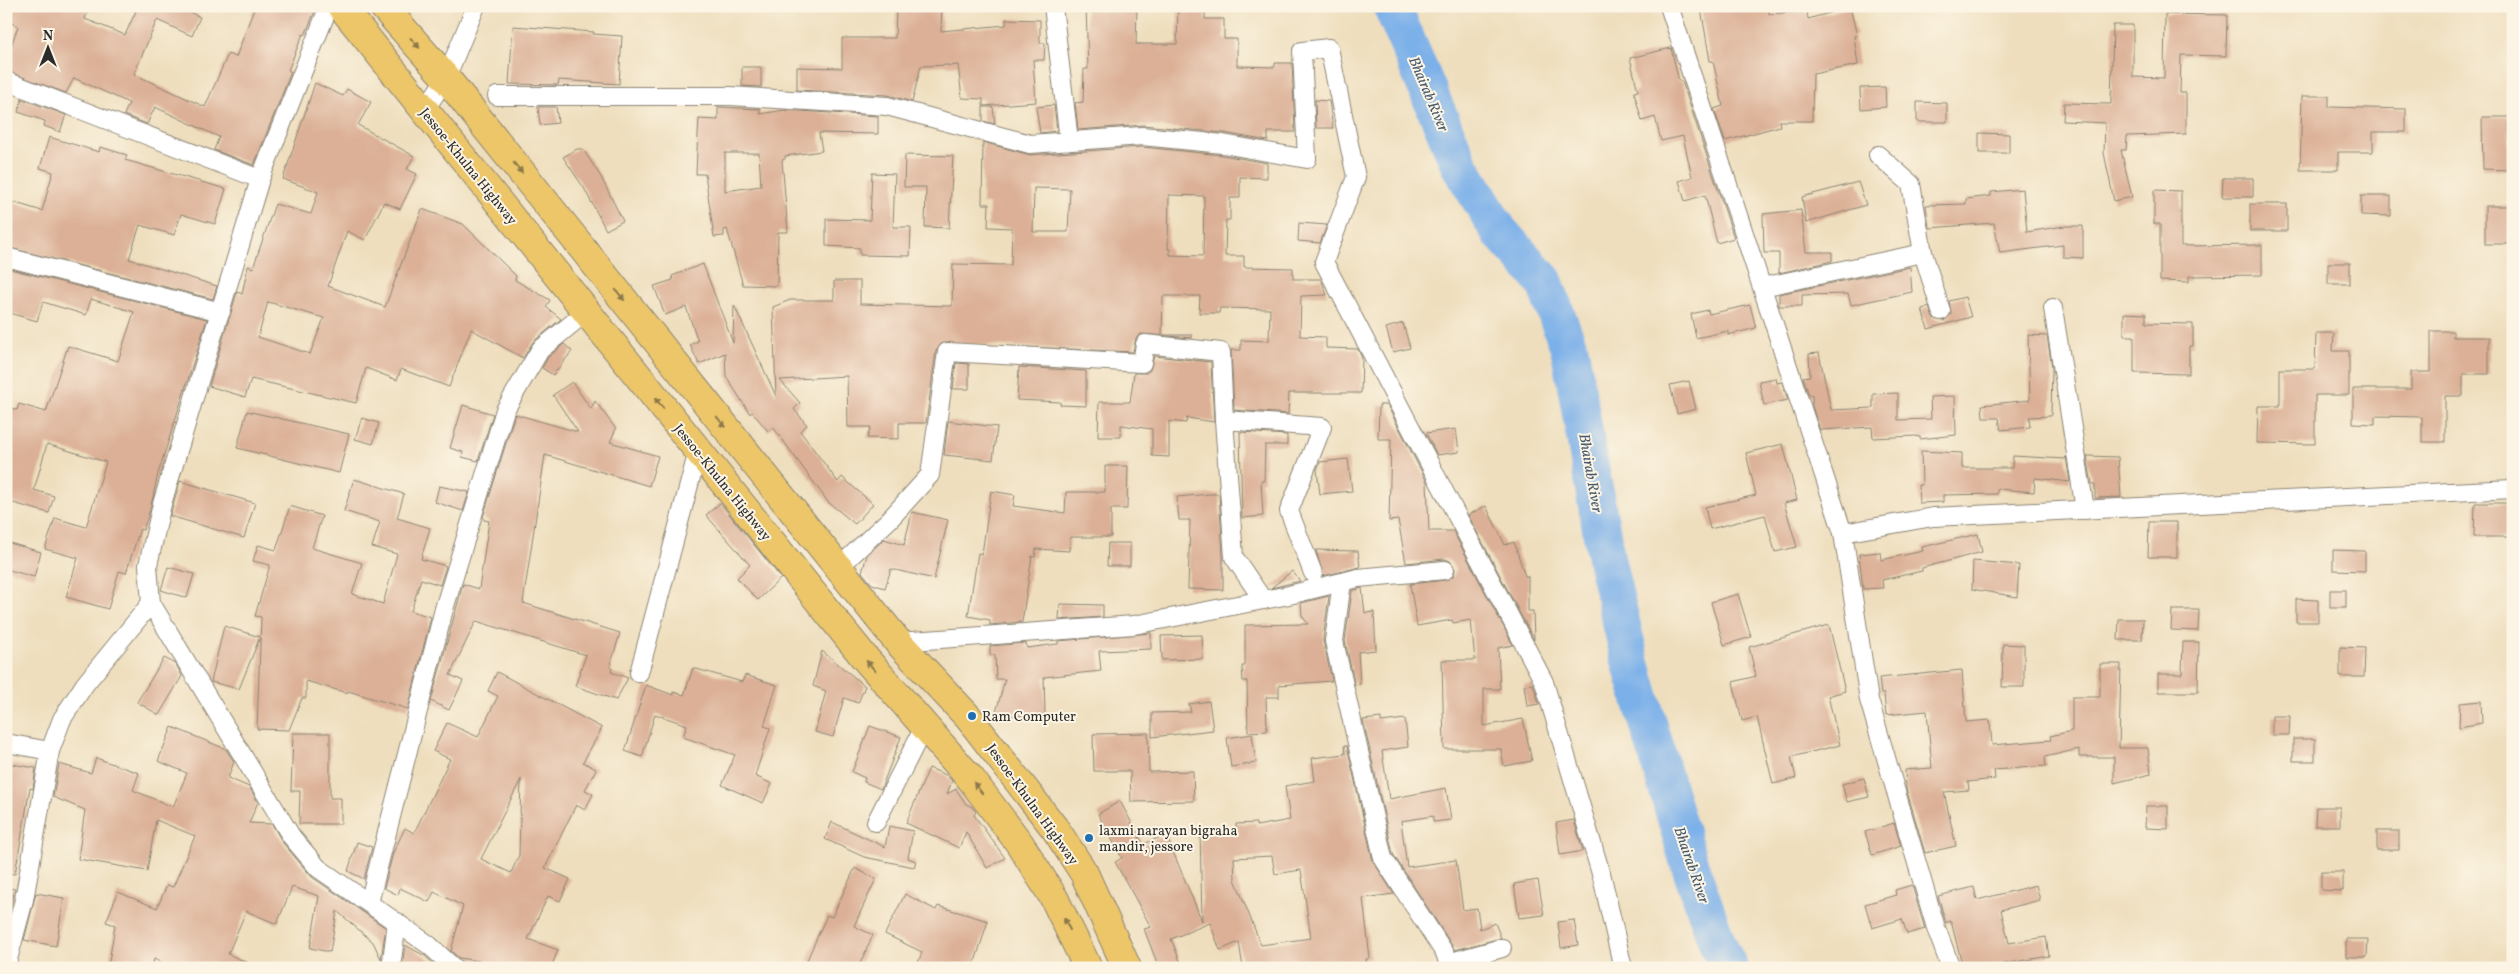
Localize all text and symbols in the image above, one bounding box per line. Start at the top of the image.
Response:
north arrow [22,22,72,72]
text: N [43,27,53,46]
one-way arrow [409,36,421,48]
water label: Bhairab River [1402,54,1453,136]
street label: Jessoe-Khulna Highway [415,104,521,230]
one-way arrow [513,161,524,174]
one-way arrow [614,288,625,301]
one-way arrow [654,397,665,410]
one-way arrow [716,415,727,428]
street label: Jessoe-Khulna Highway [669,420,775,546]
water label: Bhairab River [1572,432,1607,515]
one-way arrow [866,659,877,672]
place label: Ram Computer [982,708,1076,727]
marker: Ram Computer [966,710,978,722]
street label: Jessoe-Khulna Highway [981,740,1082,870]
one-way arrow [973,782,983,795]
place label: laxmi narayan bigraha mandir, jessore [1099,822,1237,857]
water label: Bhairab River [1668,824,1714,907]
marker: laxmi narayan bigraha mandir, jessore [1083,832,1095,844]
one-way arrow [1063,917,1071,931]

